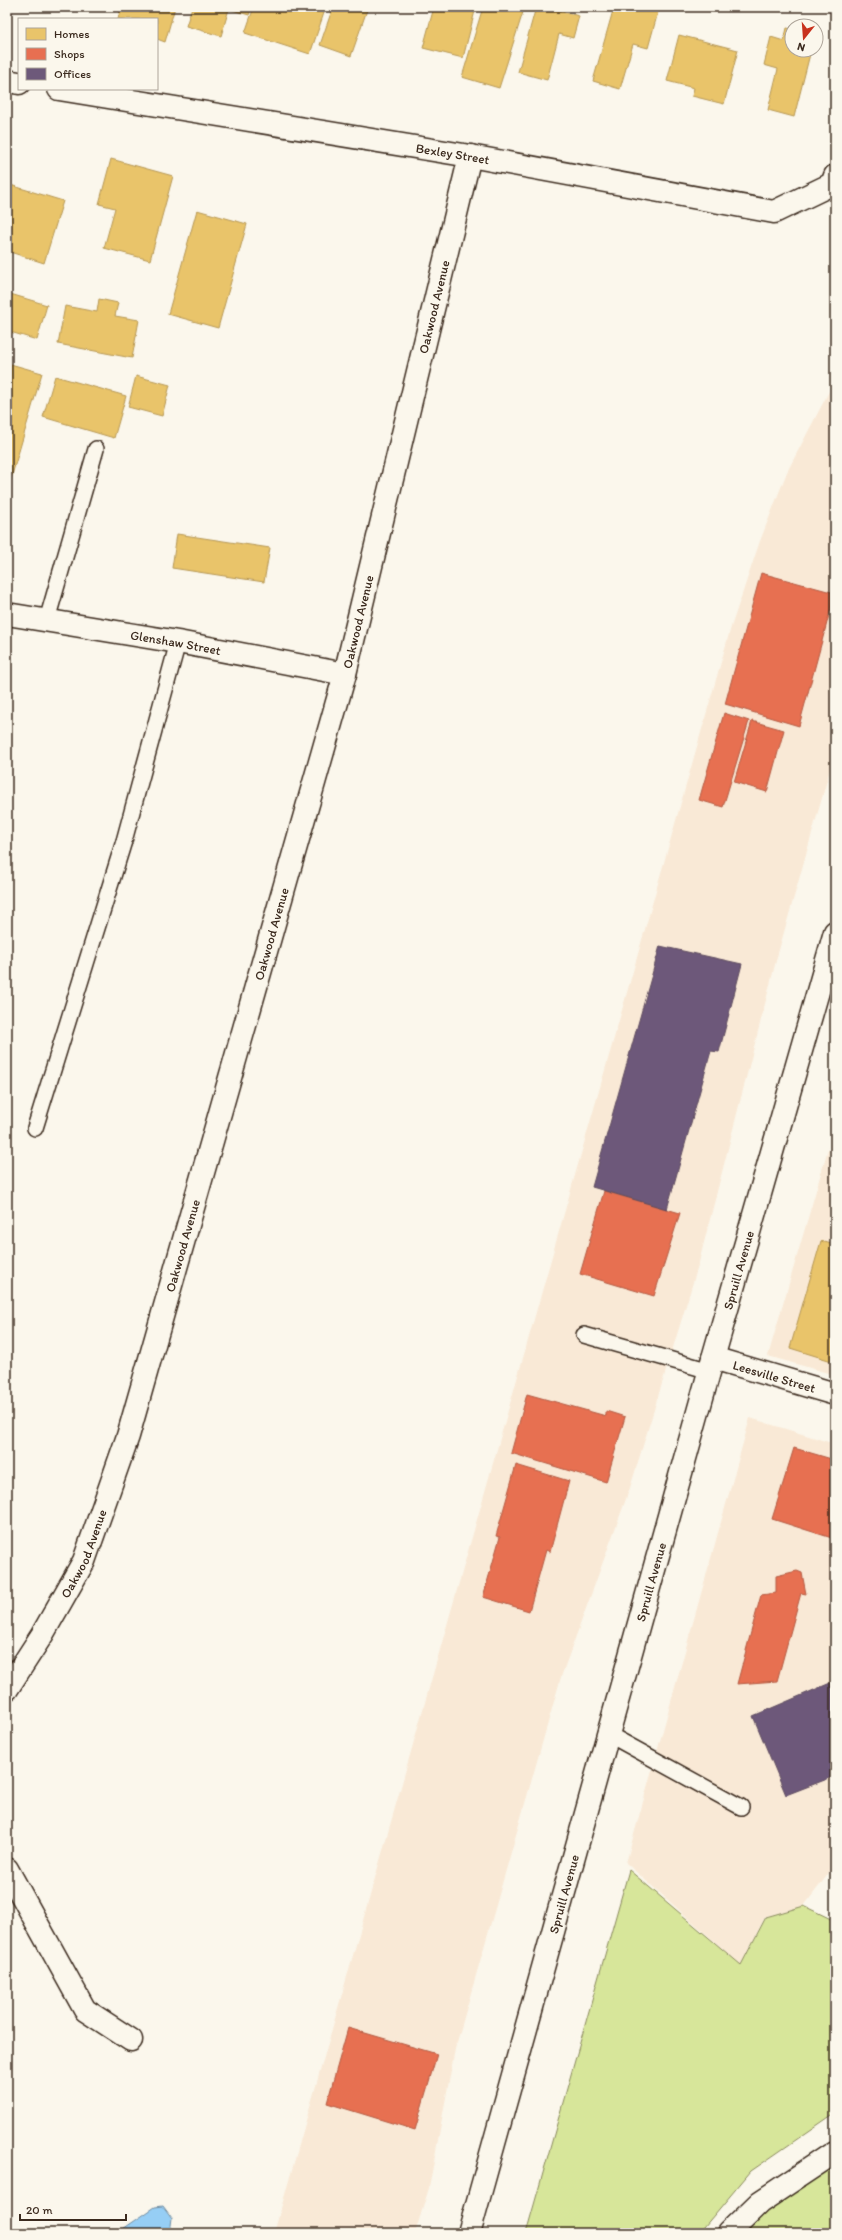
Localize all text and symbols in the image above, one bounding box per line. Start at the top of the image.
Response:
legend [18,18,158,90]
north arrow [784,18,824,58]
text: Homes [54,27,90,41]
text: N [796,40,807,54]
text: Shops [54,47,85,61]
text: Offices [54,67,91,81]
street label: Bexley Street [415,140,491,167]
street label: Oakwood Avenue [415,259,452,355]
street label: Oakwood Avenue [339,574,376,670]
street label: Glenshaw Street [129,627,222,658]
street label: Oakwood Avenue [251,886,291,982]
street label: Oakwood Avenue [162,1197,203,1294]
street label: Spruill Avenue [720,1229,757,1311]
street label: Leesville Street [731,1357,818,1395]
street label: Oakwood Avenue [57,1507,109,1601]
street label: Spruill Avenue [632,1541,669,1623]
street label: Spruill Avenue [545,1853,582,1935]
scale bar [20,2196,126,2222]
text: 20 m [26,2203,53,2217]

